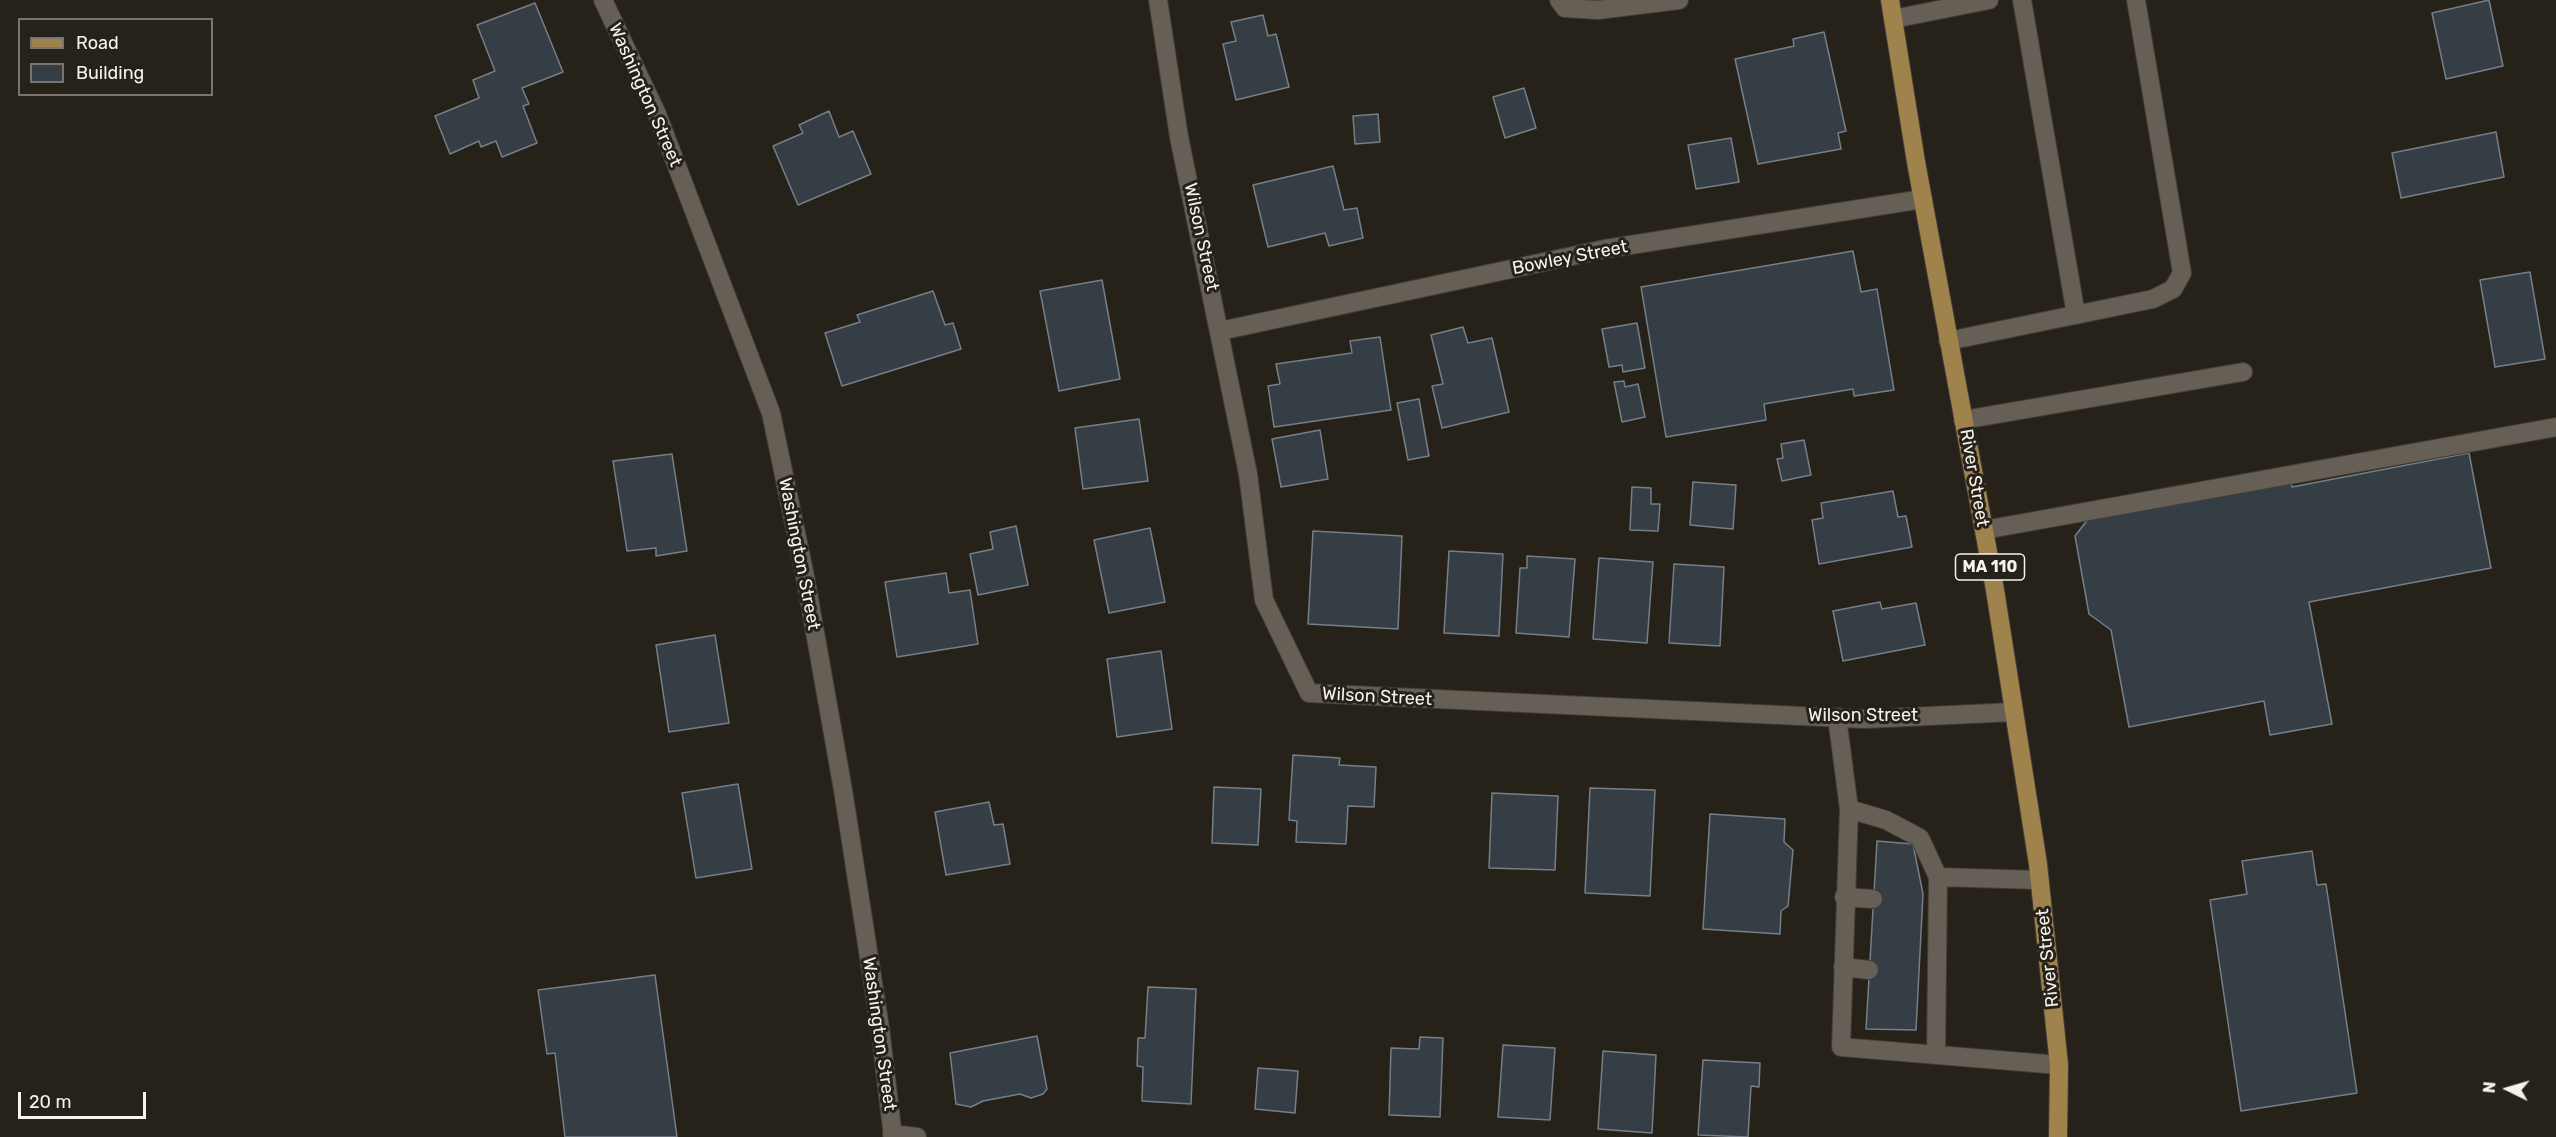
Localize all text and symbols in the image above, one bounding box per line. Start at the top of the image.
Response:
legend [18,18,213,96]
street label: Washington Street [604,20,686,170]
text: Road [76,32,119,54]
text: Building [76,62,144,84]
street label: Wilson Street [1179,181,1223,293]
street label: Bowley Street [1510,236,1630,280]
street label: River Street [1955,427,1993,529]
street label: Washington Street [774,476,824,632]
road number: MA 110 [1956,554,2024,580]
street label: Wilson Street [1322,683,1432,711]
street label: Wilson Street [1808,705,1918,727]
street label: River Street [2032,908,2064,1008]
street label: Washington Street [858,956,900,1112]
north arrow [2478,1059,2538,1119]
scale bar [21,1080,148,1118]
text: N [2480,1081,2500,1094]
text: 20 m [29,1091,71,1113]

